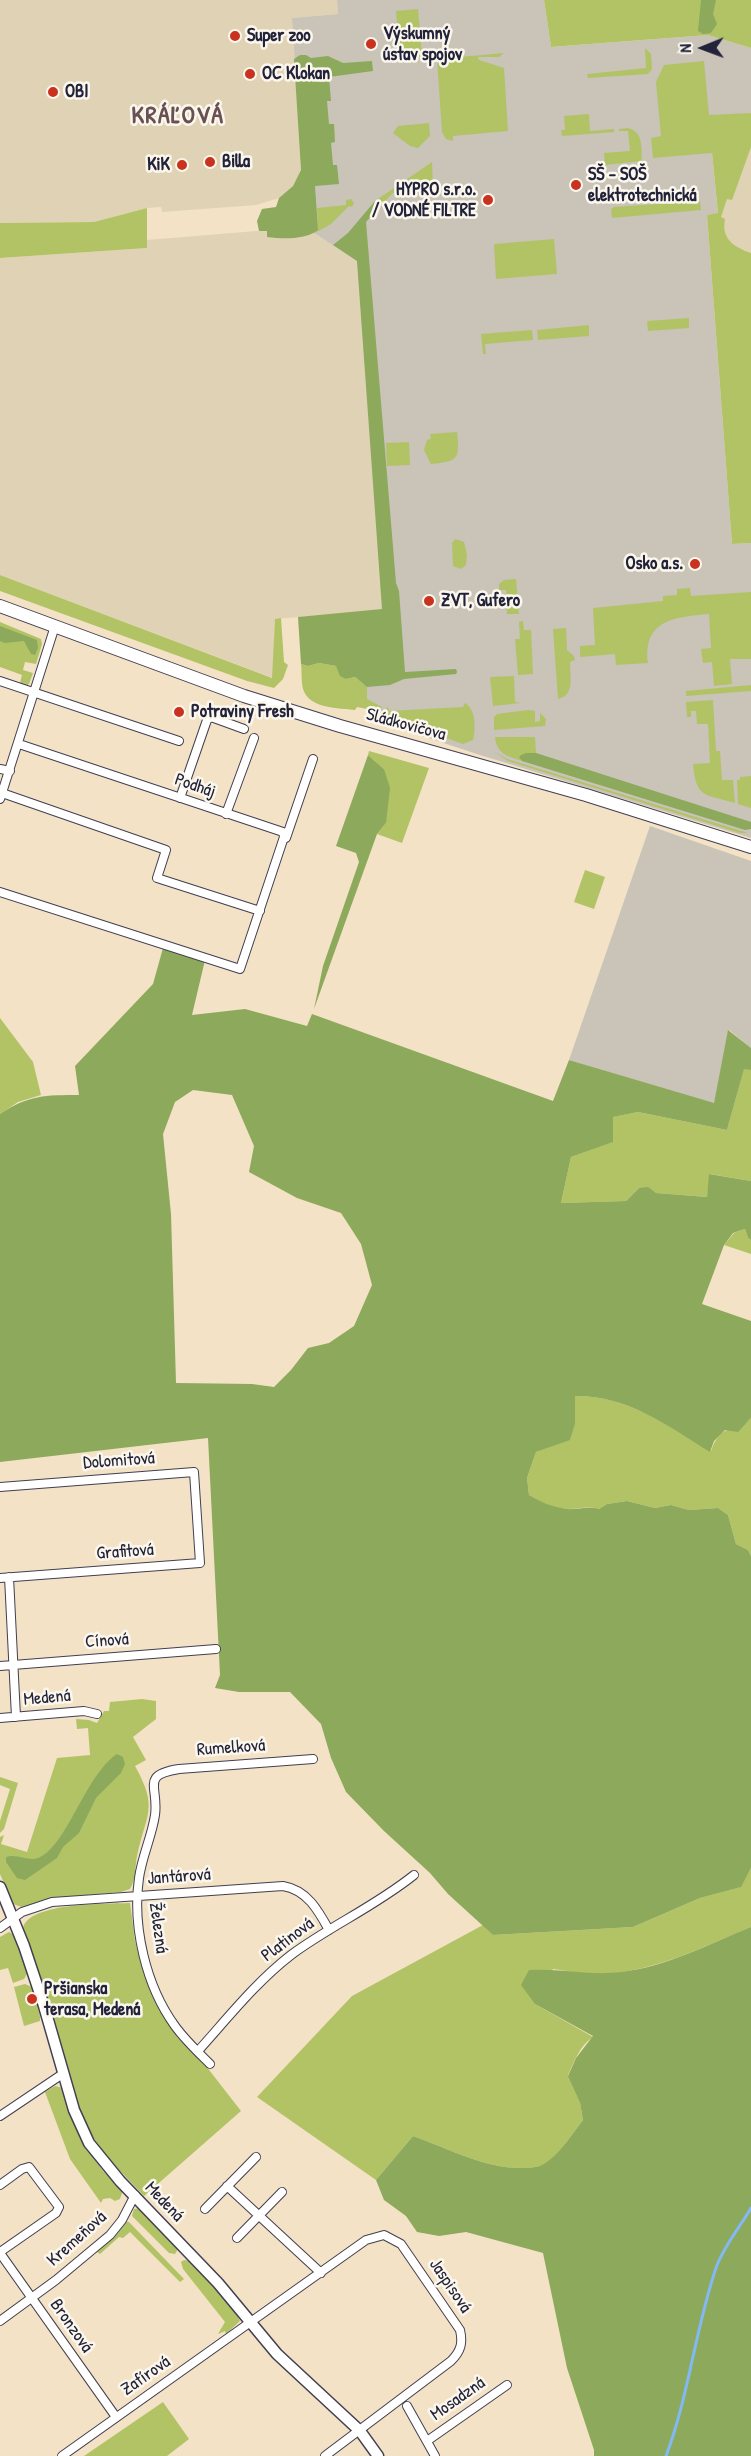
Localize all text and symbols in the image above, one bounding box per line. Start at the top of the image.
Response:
north arrow [673,18,733,78]
place label: Výskumný ústav spojov [383,23,462,66]
place label: Super zoo [247,25,311,47]
marker: Super zoo [228,29,242,43]
marker: Výskumný ústav spojov [364,37,378,51]
text: N [674,44,696,53]
place label: OC Klokan [262,63,330,85]
marker: OC Klokan [243,67,257,81]
place label: OBI [65,81,88,103]
marker: OBI [46,85,60,99]
district label: KRÁĽOVÁ [131,103,225,131]
place label: Billa [222,151,250,173]
place label: KiK [147,154,170,176]
marker: Billa [203,155,217,169]
marker: KiK [175,158,189,172]
place label: SŠ - SOŠ elektrotechnická [588,164,697,207]
marker: SŠ - SOŠ elektrotechnická [569,178,583,192]
place label: HYPRO s.r.o. / VODNÉ FILTRE [372,179,476,222]
marker: HYPRO s.r.o. / VODNÉ FILTRE [481,193,495,207]
place label: Osko a.s. [626,553,683,575]
marker: Osko a.s. [688,557,702,571]
place label: ZVT, Gufero [441,590,520,612]
marker: ZVT, Gufero [422,594,436,608]
place label: Potraviny Fresh [191,701,294,723]
street label: Sládkovičova [364,704,448,746]
marker: Potraviny Fresh [172,705,186,719]
street label: Podháj [172,769,218,803]
street label: Dolomitová [82,1448,156,1474]
street label: Grafitová [96,1539,154,1565]
street label: Cínová [85,1629,129,1653]
street label: Medená [23,1685,71,1711]
street label: Rumelková [196,1735,266,1761]
street label: Jantárová [147,1864,211,1890]
street label: Železná [144,1901,172,1955]
street label: Platinová [257,1913,319,1967]
place label: Pršianska terasa, Medená [44,1978,140,2020]
marker: Pršianska terasa, Medená [25,1992,39,2006]
street label: Medená [140,2178,188,2226]
street label: Kremeňová [43,2207,111,2271]
street label: Jaspisová [424,2255,476,2317]
street label: Bronzová [45,2295,97,2357]
street label: Zafírová [117,2351,175,2401]
street label: Mosadzná [426,2372,490,2426]

